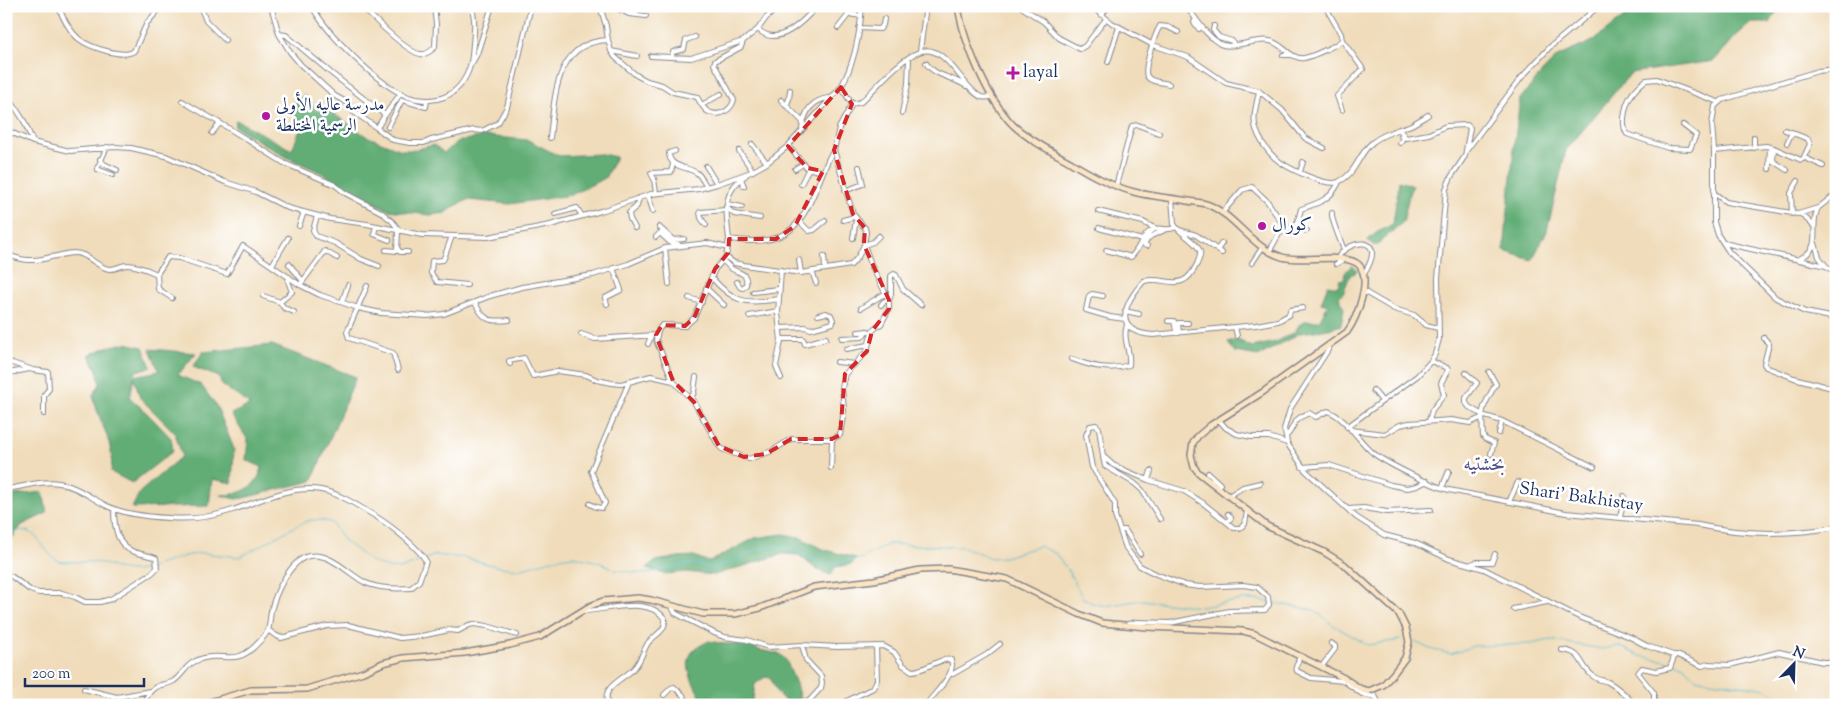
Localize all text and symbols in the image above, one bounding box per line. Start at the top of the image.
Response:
place label: layal [1023,60,1058,86]
marker: layal [1007,67,1019,79]
place label: مدرسة عاليه الأولى الرسمية المختلطة [276,91,384,140]
marker: مدرسة عاليه الأولى الرسمية المختلطة [260,110,272,122]
place label: كورال [1272,213,1312,239]
marker: كورال [1256,220,1268,232]
district label: بخشتيه [1463,451,1505,480]
street label: Shari' Bakhistay [1517,476,1645,520]
north arrow [1770,638,1820,688]
text: N [1789,642,1807,665]
scale bar [25,656,144,688]
text: 200 m [32,664,71,685]

